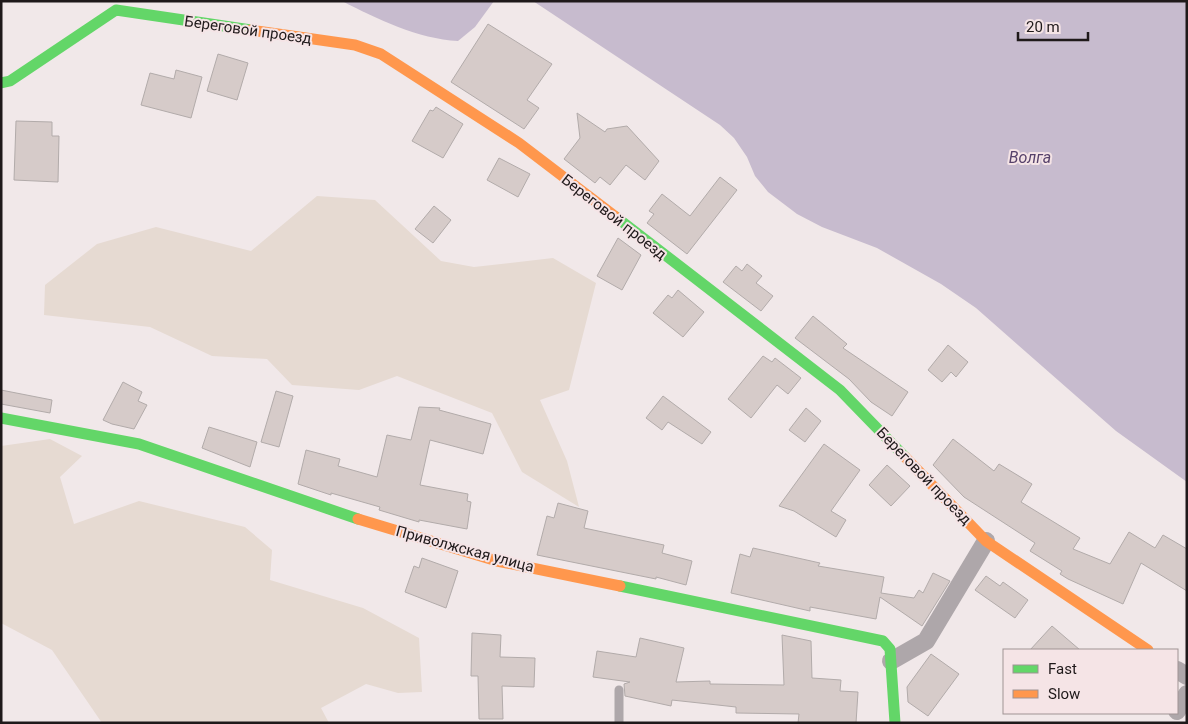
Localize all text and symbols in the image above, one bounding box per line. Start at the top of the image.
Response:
scale bar [1018,10,1088,42]
street label: Береговой проезд [183,12,313,48]
text: 20 m [1026,18,1060,36]
water label: Волга [1009,148,1051,167]
street label: Береговой проезд [558,170,670,264]
street label: Береговой проезд [873,424,975,528]
street label: Приволжская улица [394,522,536,576]
legend [1003,649,1178,714]
text: Fast [1048,660,1077,678]
text: Slow [1048,685,1080,703]

